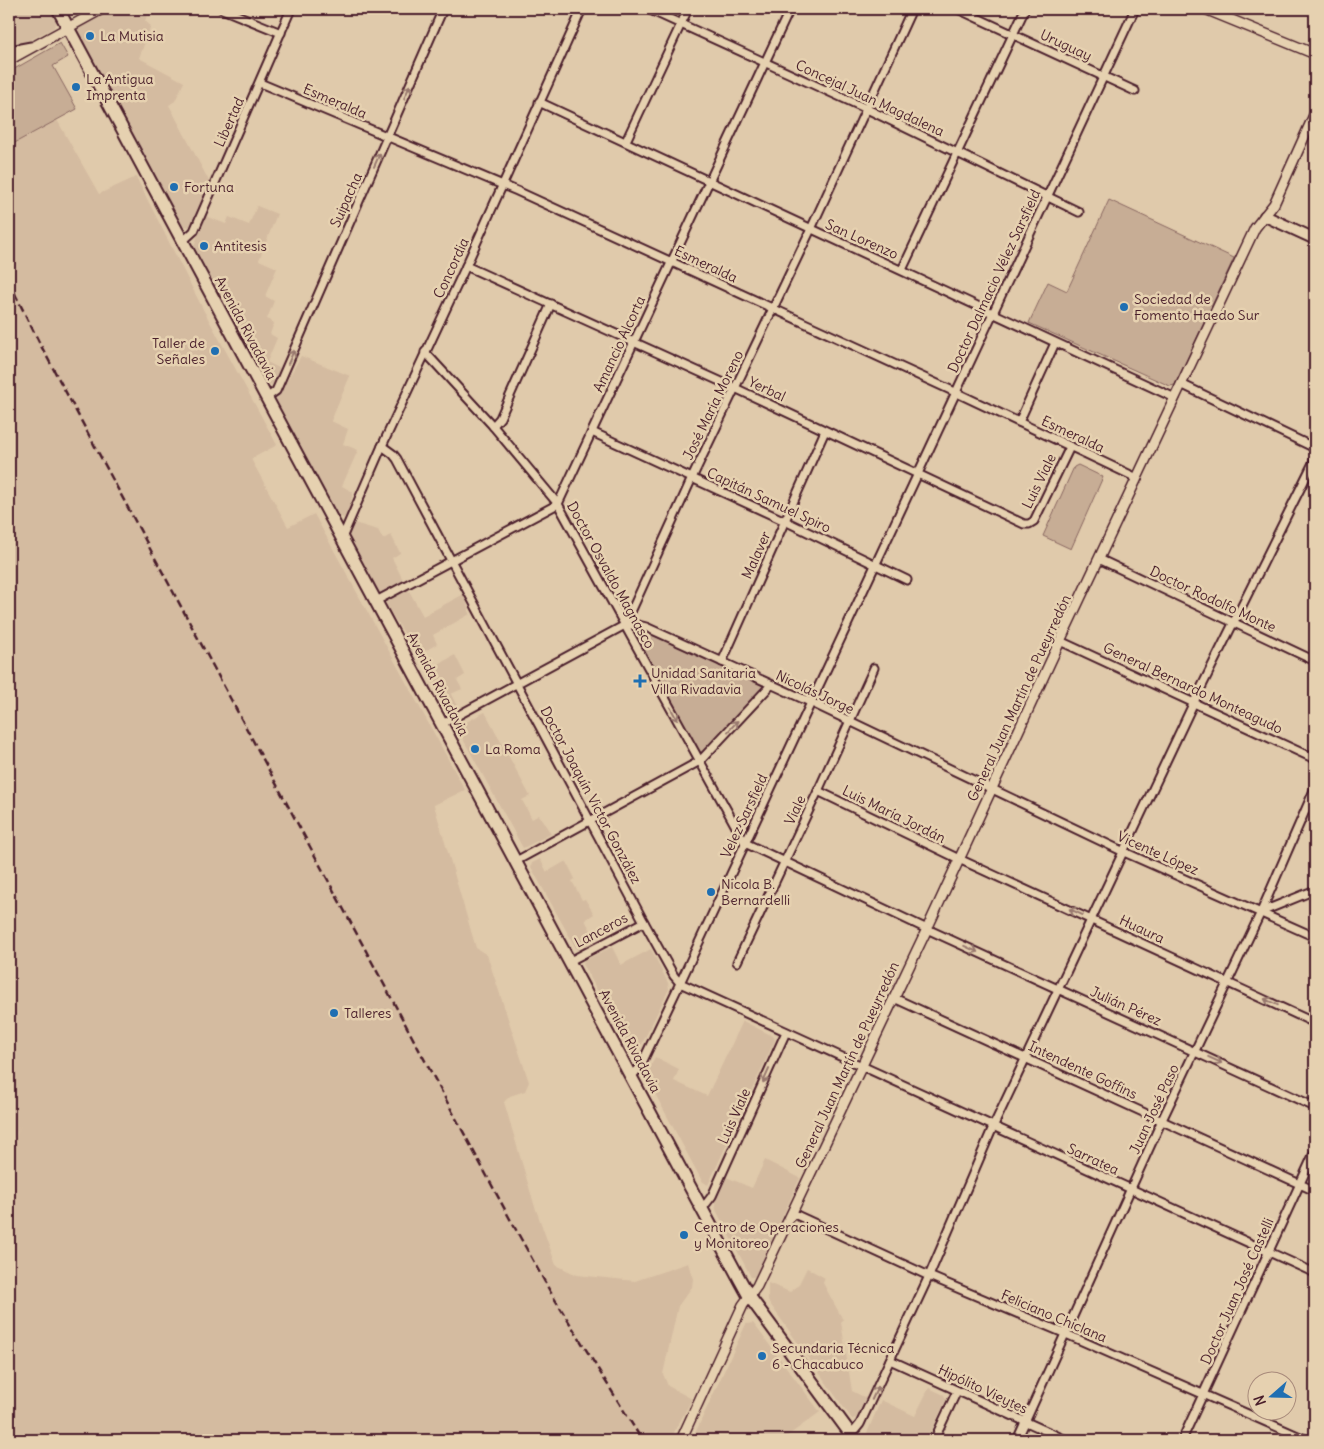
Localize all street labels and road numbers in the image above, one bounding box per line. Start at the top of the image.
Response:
street label: Uruguay [1037,25,1095,65]
street label: Concejal Juan Magdalena [793,56,947,140]
street label: Esmeralda [300,80,370,122]
street label: Libertad [210,94,248,150]
street label: Suipacha [326,170,366,230]
street label: Doctor Dalmacio Vélez Sarsfield [944,186,1044,376]
street label: San Lorenzo [823,215,901,263]
street label: Concordia [429,235,473,301]
street label: Esmeralda [672,242,740,286]
street label: Avenida Rivadavia [211,273,281,383]
street label: Amancio Alcorta [589,293,649,395]
street label: José María Moreno [679,347,747,463]
street label: Yerbal [746,373,788,405]
street label: Esmeralda [1039,412,1107,456]
street label: Luis Viale [1018,451,1060,511]
street label: Capitán Samuel Spiro [704,463,834,537]
street label: Doctor Osvaldo Magnasco [563,498,659,652]
street label: Malaver [738,528,775,582]
street label: Doctor Rodolfo Monte [1147,562,1279,636]
street label: General Juan Martín de Pueyrredón [963,592,1075,804]
street label: Avenida Rivadavia [403,629,473,739]
street label: General Bernardo Monteagudo [1100,638,1286,738]
street label: Nicolás Jorge [773,666,857,718]
street label: Doctor Joaquín Victor González [536,703,646,887]
street label: Velez Sarsfield [717,771,771,861]
street label: Luis María Jordán [839,781,949,847]
street label: Viale [780,792,810,828]
street label: Vicente López [1114,827,1202,879]
street label: Lanceros [571,908,631,952]
street label: Huaura [1117,911,1167,947]
street label: General Juan Martín de Pueyrredón [791,959,903,1171]
street label: Julián Pérez [1088,982,1165,1030]
street label: Avenida Rivadavia [595,986,665,1096]
street label: Intendente Goffins [1026,1037,1140,1103]
street label: Juan José Paso [1125,1061,1183,1157]
street label: Luis Viale [714,1085,754,1147]
street label: Sarratea [1064,1139,1122,1179]
street label: Doctor Juan José Castelli [1197,1215,1277,1367]
street label: Feliciano Chiclana [998,1286,1110,1346]
street label: Hipólito Vieytes [935,1360,1031,1418]

